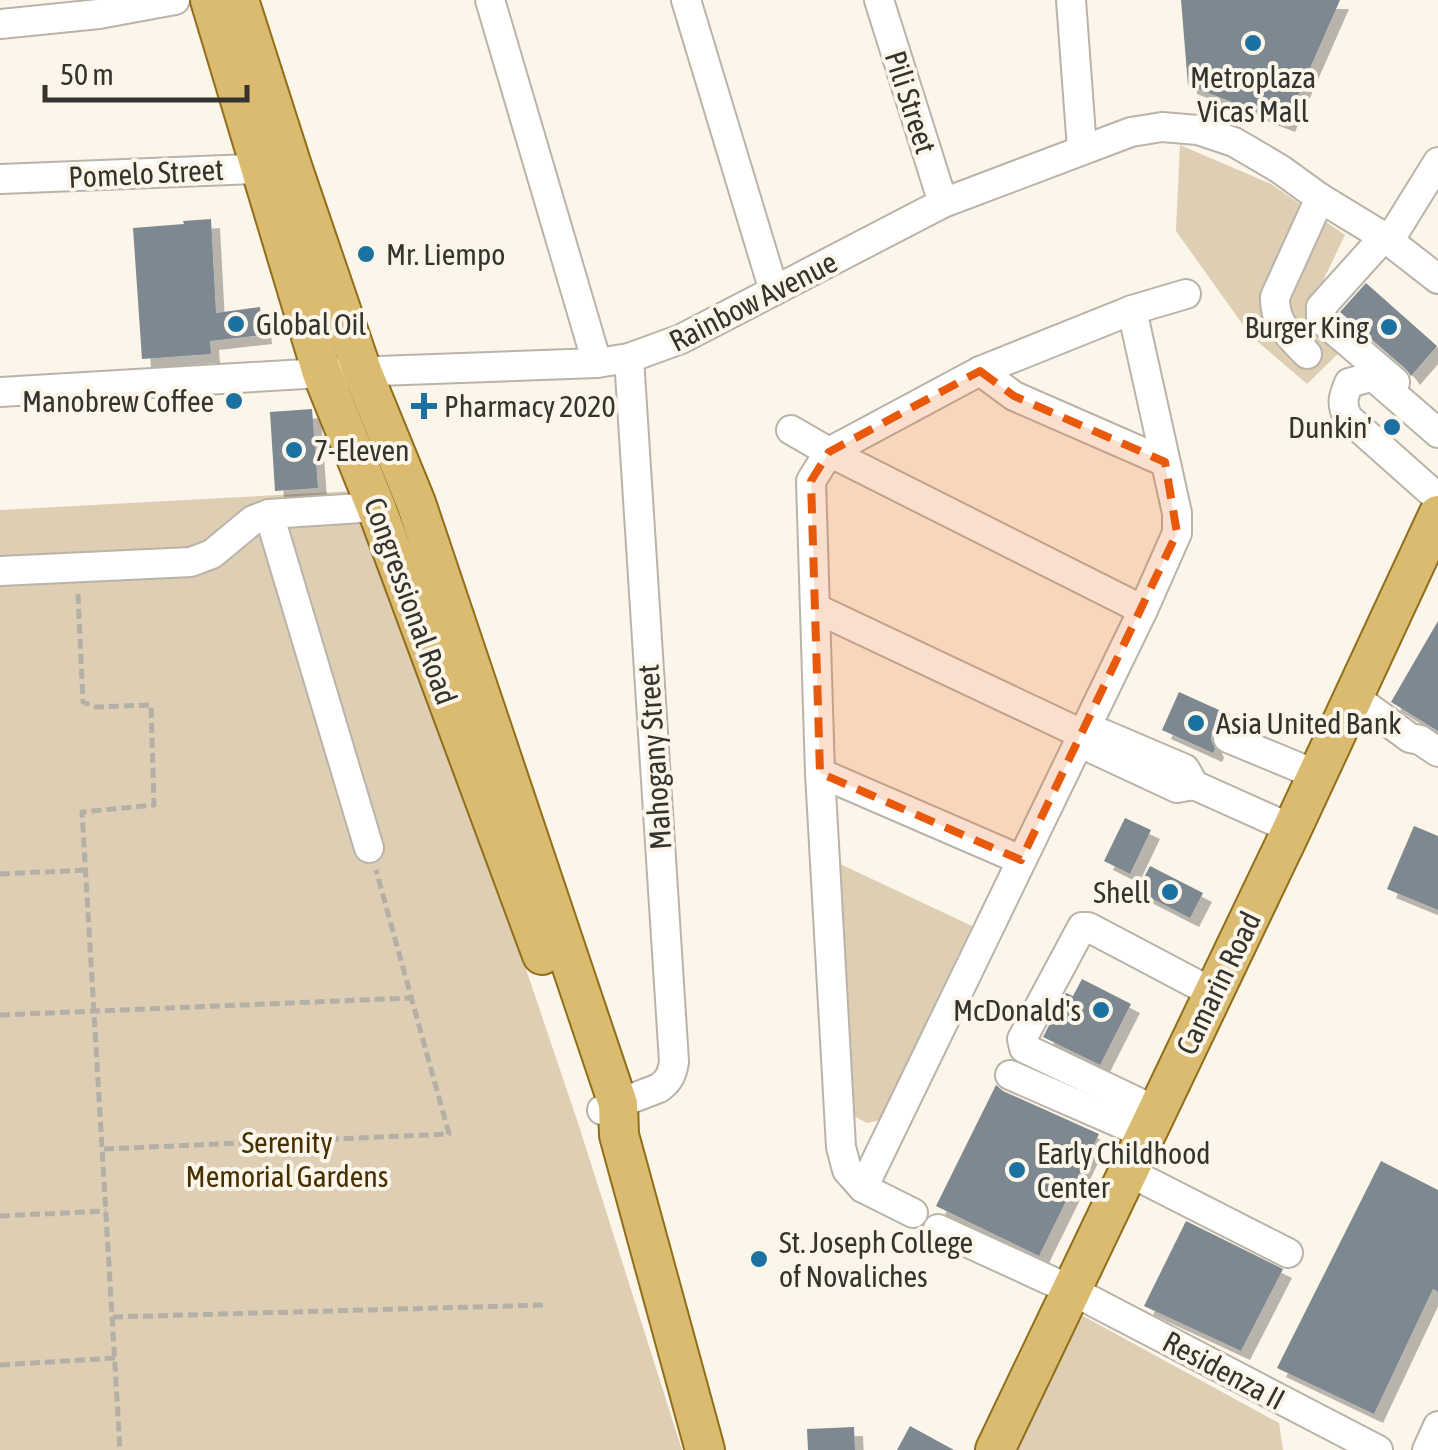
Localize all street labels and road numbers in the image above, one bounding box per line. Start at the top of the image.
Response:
street label: Pili Street [878,46,944,158]
street label: Pomelo Street [68,152,224,194]
street label: Rainbow Avenue [664,244,842,358]
street label: Congressional Road [358,493,464,709]
street label: Mahogany Street [631,663,677,851]
street label: Camarin Road [1169,906,1267,1060]
street label: Residenza II [1157,1324,1291,1416]

